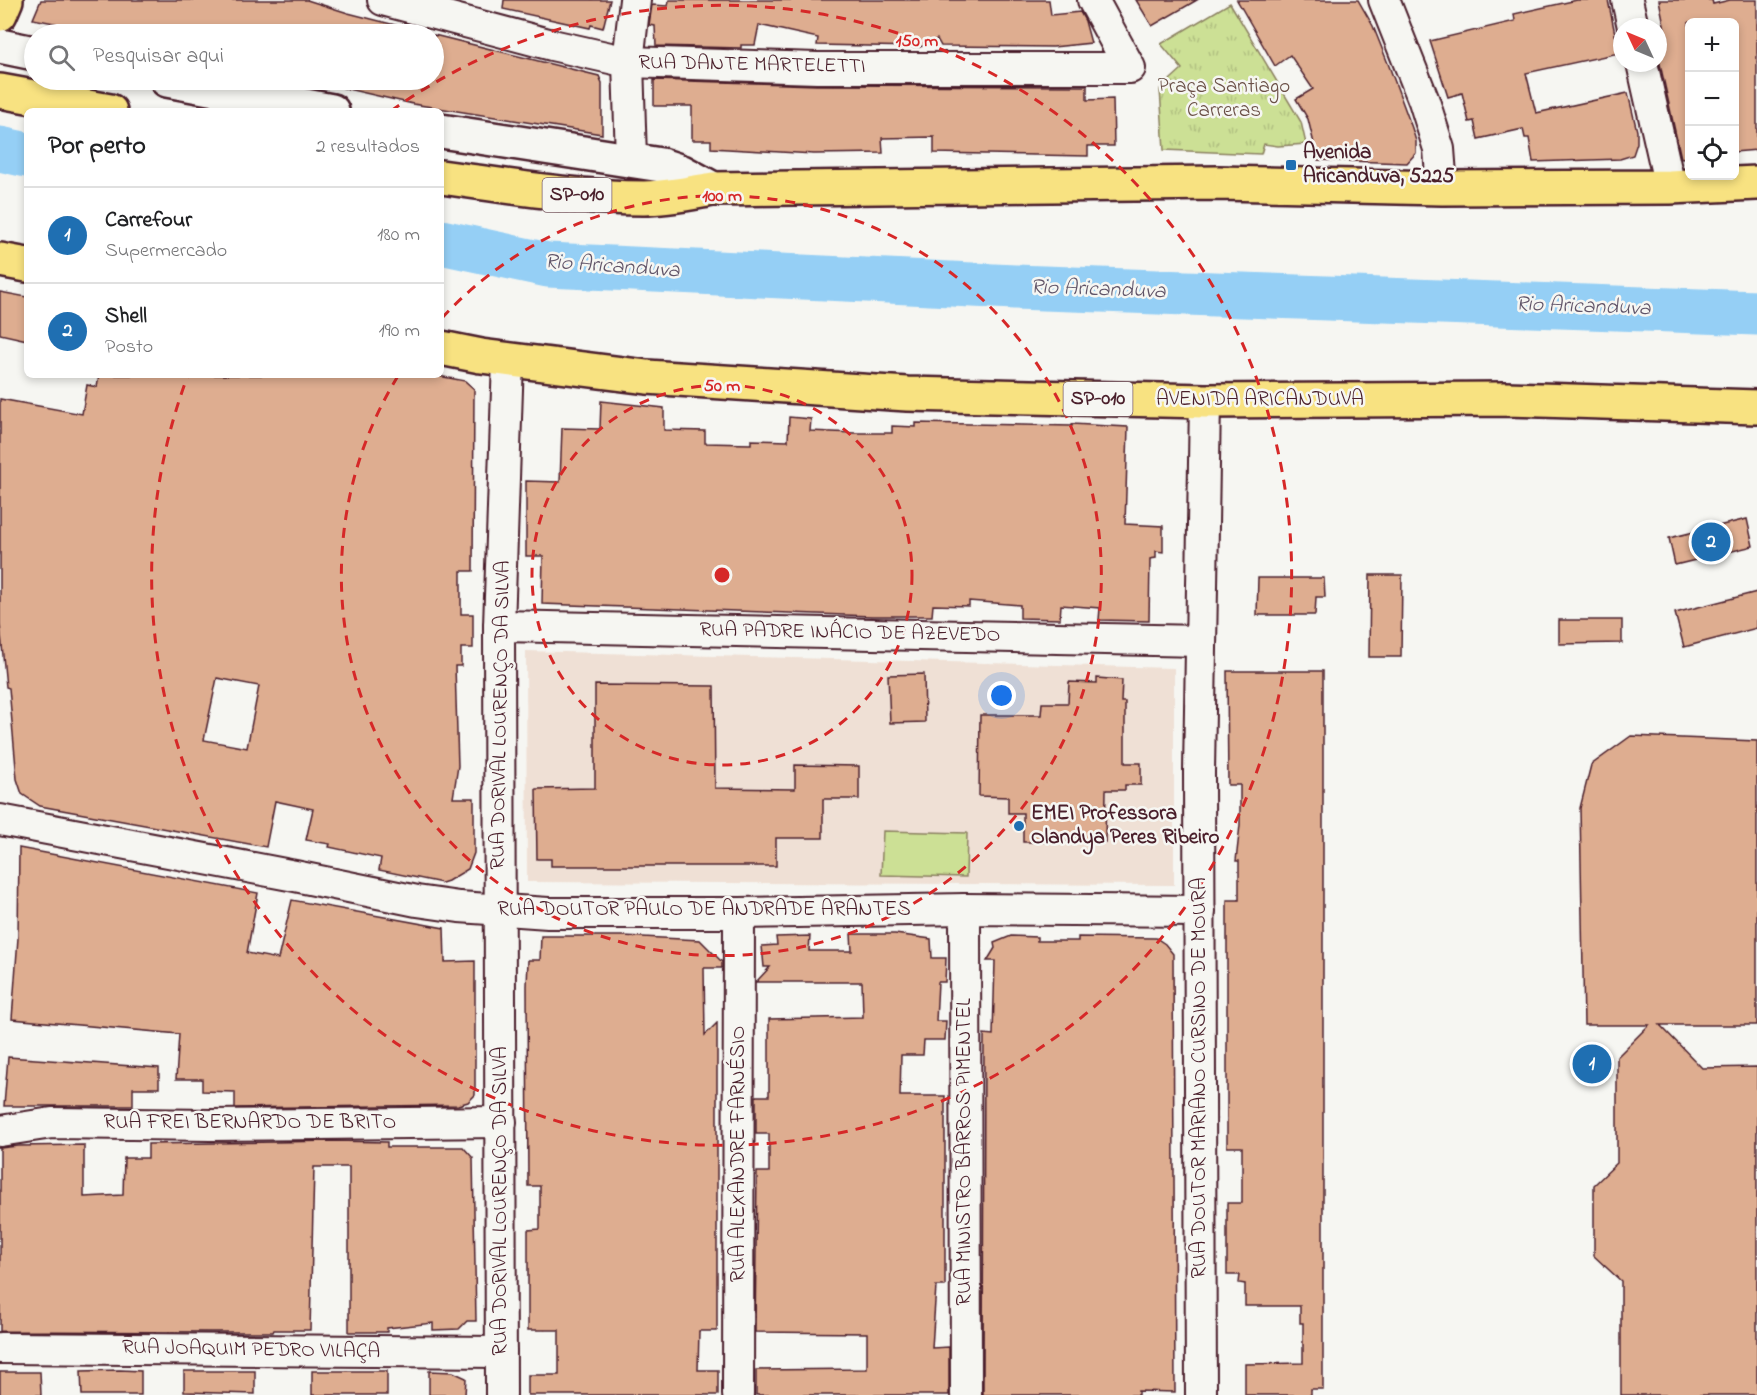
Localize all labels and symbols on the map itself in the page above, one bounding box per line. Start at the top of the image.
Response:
north arrow [1613,18,1667,72]
text: 150 m [896,29,938,55]
street label: RUA DANTE MARTELETTI [638,48,866,82]
park label: Praça Santiago Carreras [1158,72,1290,126]
place label: Avenida Aricanduva, 5225 [1303,138,1454,192]
marker: Avenida Aricanduva, 5225 [1284,158,1298,172]
road number: SP-010 [542,178,612,212]
text: 100 m [702,184,742,210]
water label: Rio Aricanduva [543,246,682,288]
water label: Rio Aricanduva [1030,272,1167,308]
water label: Rio Aricanduva [1515,289,1652,325]
text: 50 m [704,374,740,400]
road number: SP-010 [1064,382,1132,416]
street label: AVENIDA ARICANDUVA [1156,385,1364,415]
pin: 2 [1692,520,1730,564]
street label: RUA DORIVAL LOURENÇO DA SILVA [483,560,519,870]
centre of rings [712,565,732,585]
street label: RUA PADRE INÁCIO DE AZEVEDO [699,614,1001,651]
your location [987,681,1016,710]
place label: EMEI Professora Olandya Peres Ribeiro [1031,799,1219,855]
marker: EMEI Professora Olandya Peres Ribeiro [1012,819,1026,833]
street label: RUA DOUTOR MARIANO CURSINO DE MOURA [1185,877,1215,1279]
street label: RUA DOUTOR PAULO DE ANDRADE ARANTES [497,895,911,925]
street label: RUA MINISTRO BARROS PIMENTEL [950,998,980,1306]
street label: RUA ALEXANDRE FARNÉSIO [724,1026,754,1282]
pin: 1 [1572,1042,1612,1086]
street label: RUA DORIVAL LOURENÇO DA SILVA [486,1046,516,1356]
street label: RUA FREI BERNARDO DE BRITO [104,1108,396,1138]
street label: RUA JOAQUIM PEDRO VILAÇA [122,1333,380,1367]

